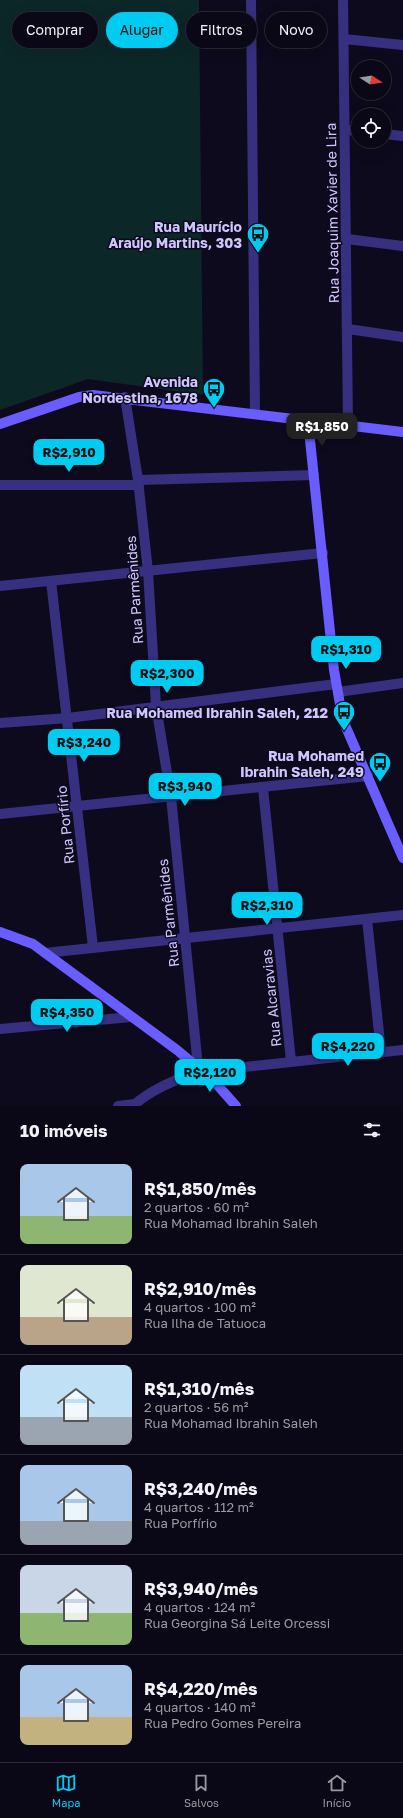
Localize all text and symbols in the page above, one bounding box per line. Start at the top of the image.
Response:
chip: Comprar [12,12,98,48]
chip: Alugar [106,12,178,48]
chip: Filtros [186,12,257,48]
chip: Novo [265,12,327,48]
north arrow [351,60,391,100]
map controls [351,60,391,148]
button: locate [351,108,391,148]
street label: Rua Joaquim Xavier de Lira [322,123,342,303]
place label: Rua Maurício Araújo Martins, 303 [108,218,242,251]
bus stop icon: Rua Maurício Araújo Martins, 303 [245,221,271,254]
place label: Avenida Nordestina, 1678 [82,373,198,406]
bus stop icon: Avenida Nordestina, 1678 [201,376,227,409]
pin: R$1,850 [285,413,359,447]
text: R$1,850 [295,418,349,434]
pin: R$2,910 [32,439,106,473]
text: R$2,910 [42,444,96,460]
street label: Rua Parmênides [122,535,146,645]
pin: R$1,310 [309,636,383,670]
text: R$1,310 [320,641,372,657]
pin: R$2,300 [130,660,204,694]
text: R$2,300 [140,665,194,681]
bus stop icon: Rua Mohamed Ibrahin Saleh, 212 [331,699,357,732]
place label: Rua Mohamed Ibrahin Saleh, 212 [106,704,328,721]
pin: R$3,240 [47,729,121,763]
text: R$3,240 [57,734,111,750]
place label: Rua Mohamed Ibrahin Saleh, 249 [240,747,364,780]
bus stop icon: Rua Mohamed Ibrahin Saleh, 249 [367,750,393,783]
pin: R$3,940 [148,773,222,807]
text: R$3,940 [158,778,212,794]
street label: Rua Porfírio [52,785,78,865]
street label: Rua Parmênides [154,858,182,968]
pin: R$2,310 [230,892,304,926]
text: R$2,310 [241,897,293,913]
street label: Rua Alcaravias [257,948,285,1048]
pin: R$4,350 [30,999,104,1033]
text: R$4,350 [40,1004,94,1020]
pin: R$4,220 [311,1033,385,1067]
text: R$4,220 [321,1038,375,1054]
pin: R$2,120 [173,1059,247,1093]
text: R$2,120 [184,1064,236,1080]
icon: filters [361,1119,383,1141]
text: 10 imóveis [20,1120,108,1141]
text: R$1,850/mês [144,1178,256,1199]
icon: home [52,1180,100,1228]
text: 2 quartos · 60 m² [144,1199,249,1215]
text: Rua Mohamad Ibrahin Saleh [144,1215,318,1231]
text: R$2,910/mês [144,1278,256,1299]
icon: home [52,1281,100,1329]
text: 4 quartos · 100 m² [144,1299,256,1315]
text: Rua Ilha de Tatuoca [144,1315,266,1331]
text: R$1,310/mês [144,1378,254,1399]
icon: home [52,1381,100,1429]
text: 2 quartos · 56 m² [144,1399,248,1415]
text: Rua Mohamad Ibrahin Saleh [144,1415,318,1431]
text: R$3,240/mês [144,1478,258,1499]
icon: home [52,1481,100,1529]
text: 4 quartos · 112 m² [144,1499,254,1515]
text: Rua Porfírio [144,1515,217,1531]
text: R$3,940/mês [144,1578,258,1599]
icon: home [52,1581,100,1629]
text: 4 quartos · 124 m² [144,1599,255,1615]
text: Rua Georgina Sá Leite Orcessi [144,1615,330,1631]
text: R$4,220/mês [144,1678,258,1699]
icon: home [52,1681,100,1729]
text: 4 quartos · 140 m² [144,1699,256,1715]
text: Rua Pedro Gomes Pereira [144,1715,301,1731]
tab: Mapa [52,1772,80,1809]
tab: Salvos [184,1772,219,1809]
tab: Início [323,1772,351,1809]

